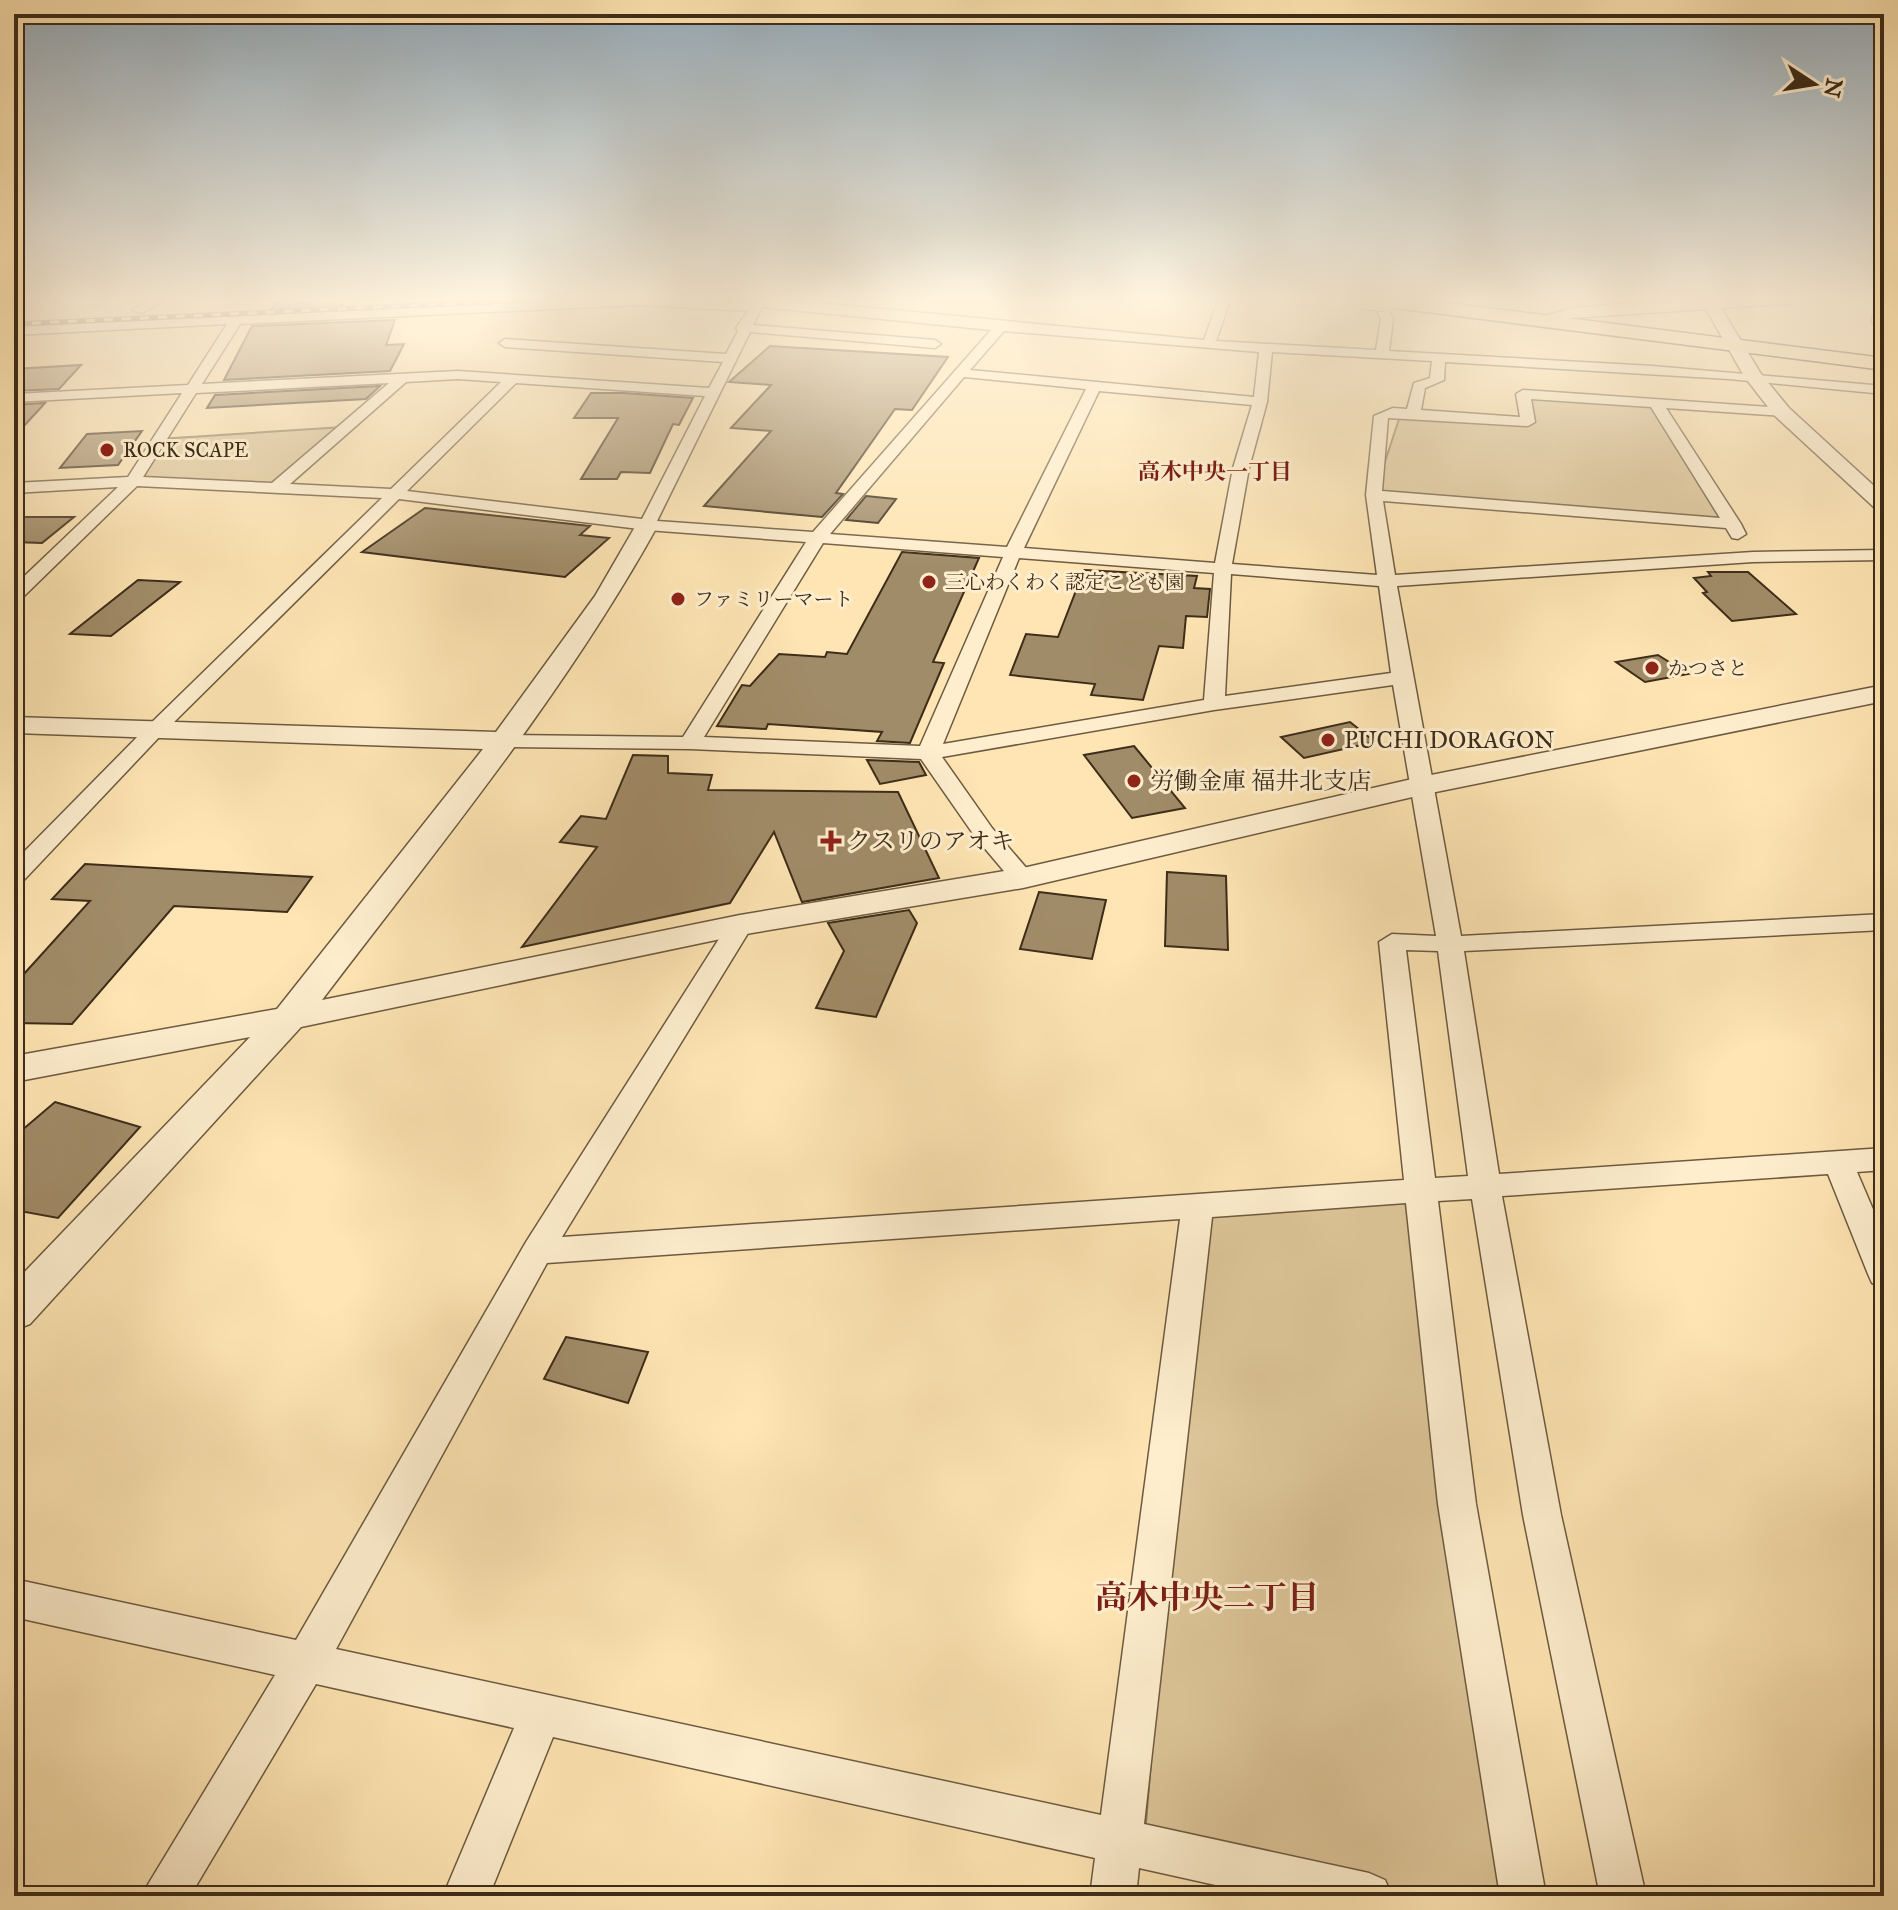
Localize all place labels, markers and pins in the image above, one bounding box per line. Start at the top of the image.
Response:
place label: ROCK SCAPE [123,438,248,462]
marker: ROCK SCAPE [98,441,116,459]
place label: 三心わくわく認定こども園 [945,570,1185,594]
marker: 三心わくわく認定こども園 [920,573,938,591]
place label: ファミリーマート [694,587,854,611]
marker: ファミリーマート [669,590,687,608]
place label: かつさと [1668,656,1748,680]
marker: かつさと [1643,659,1661,677]
place label: PUCHI DORAGON [1344,725,1554,755]
marker: PUCHI DORAGON [1319,731,1337,749]
place label: 労働金庫 福井北支店 [1150,766,1371,796]
marker: 労働金庫 福井北支店 [1125,772,1143,790]
place label: クスリのアオキ [847,826,1015,856]
marker: クスリのアオキ [822,832,840,850]

